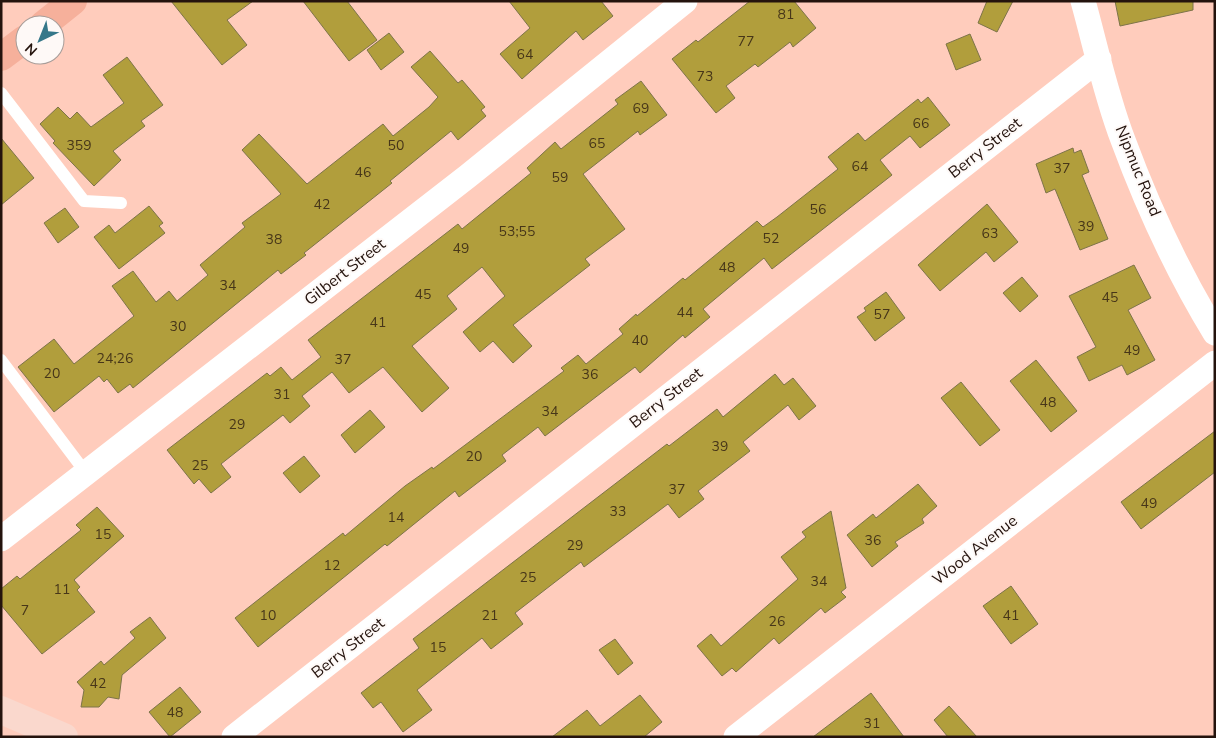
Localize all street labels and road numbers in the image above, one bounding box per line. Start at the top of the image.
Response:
street label: Berry Street [944,112,1026,184]
street label: Nipmuc Road [1110,122,1166,220]
street label: Gilbert Street [300,233,390,311]
street label: Berry Street [625,362,707,434]
street label: Wood Avenue [928,510,1022,590]
street label: Berry Street [307,612,389,684]

